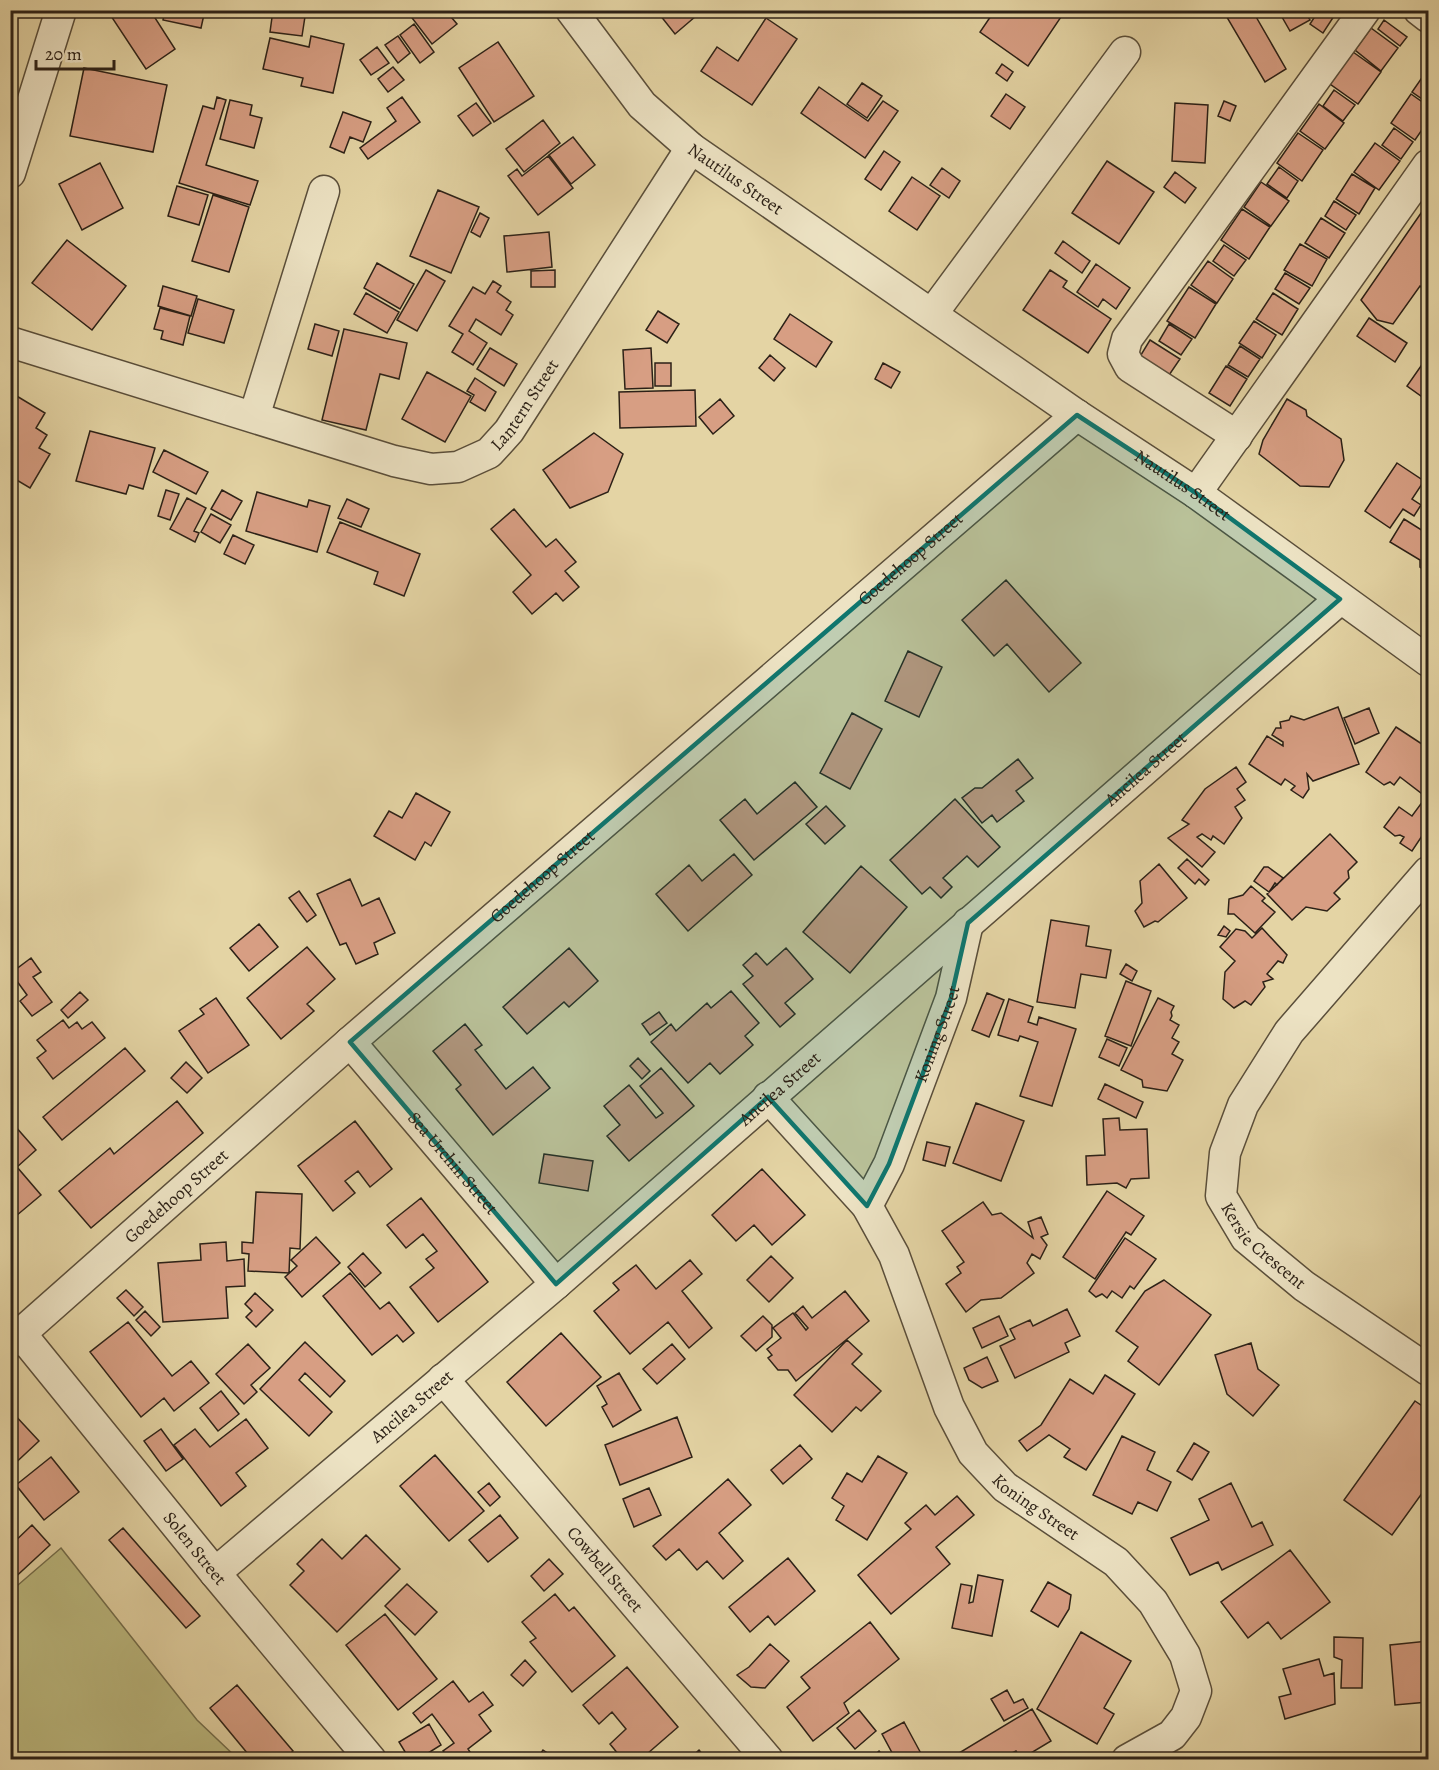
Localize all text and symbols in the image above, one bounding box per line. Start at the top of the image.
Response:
scale bar [36,33,114,71]
text: 20 m [45,42,82,66]
street label: Nautilus Street [683,137,788,220]
street label: Lantern Street [485,354,564,456]
street label: Nautilus Street [1130,444,1236,526]
street label: Goedehoop Street [853,507,968,611]
street label: Ancilea Street [1099,726,1192,812]
street label: Goedehoop Street [485,824,600,928]
street label: Koning Street [908,983,965,1086]
street label: Ancilea Street [733,1046,826,1132]
street label: Sea Urchin Street [402,1107,504,1220]
street label: Goedehoop Street [119,1143,233,1248]
street label: Kersie Crescent [1215,1198,1311,1295]
street label: Ancilea Street [365,1364,458,1449]
street label: Koning Street [987,1468,1084,1546]
street label: Solen Street [158,1506,232,1590]
street label: Cowbell Street [562,1521,649,1617]

